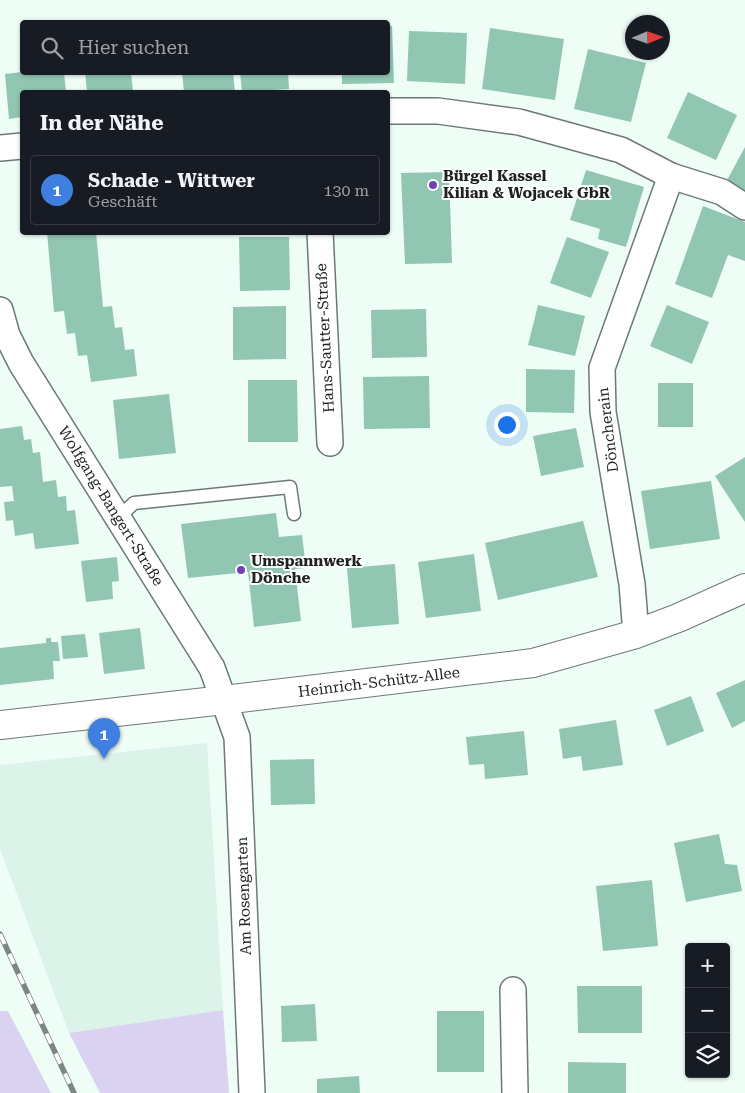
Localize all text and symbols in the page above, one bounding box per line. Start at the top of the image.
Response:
north arrow [625,15,670,60]
search box [20,20,390,75]
icon: search [38,34,66,62]
text: Hier suchen [78,36,189,59]
text: In der Nähe [40,111,163,135]
place label: Bürgel Kassel Kilian & Wojacek GbR [443,167,610,202]
text: Schade - Wittwer [88,169,255,192]
marker: Bürgel Kassel Kilian & Wojacek GbR [427,179,439,191]
text: 1 [53,181,61,200]
text: 130 m [323,181,369,200]
text: Geschäft [88,192,158,211]
street label: Hans-Sautter-Straße [312,263,338,413]
street label: Döncherain [594,386,622,474]
your location [494,412,520,438]
street label: Wolfgang-Bangert-Straße [54,423,168,589]
place label: Umspannwerk Dönche [251,552,362,587]
marker: Umspannwerk Dönche [235,564,247,576]
street label: Heinrich-Schütz-Allee [297,663,461,701]
pin: 1 [88,718,120,759]
street label: Am Rosengarten [233,836,255,956]
map controls [685,943,730,1078]
button: + [685,943,730,988]
button: − [685,988,730,1033]
button: layers [685,1033,730,1078]

